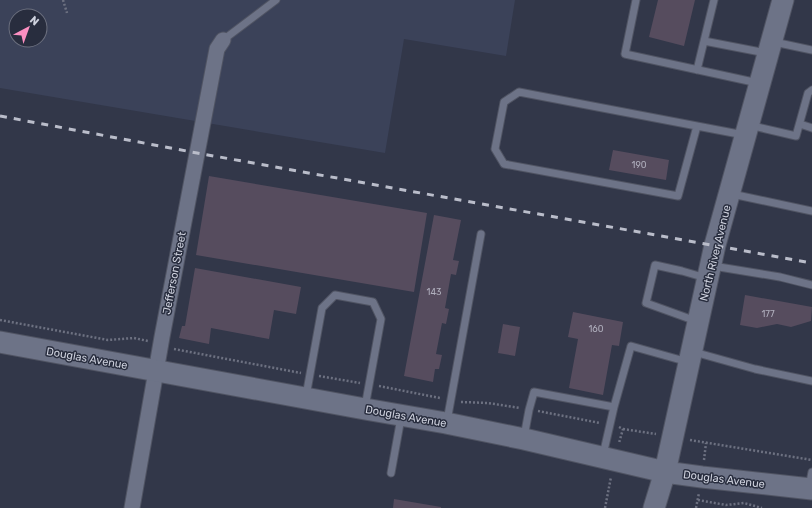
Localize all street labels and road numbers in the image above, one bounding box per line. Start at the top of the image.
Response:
street label: North River Avenue [697,204,734,303]
street label: Jefferson Street [160,230,189,316]
street label: Douglas Avenue [45,345,129,372]
street label: Douglas Avenue [364,403,448,430]
street label: Douglas Avenue [682,468,766,491]

